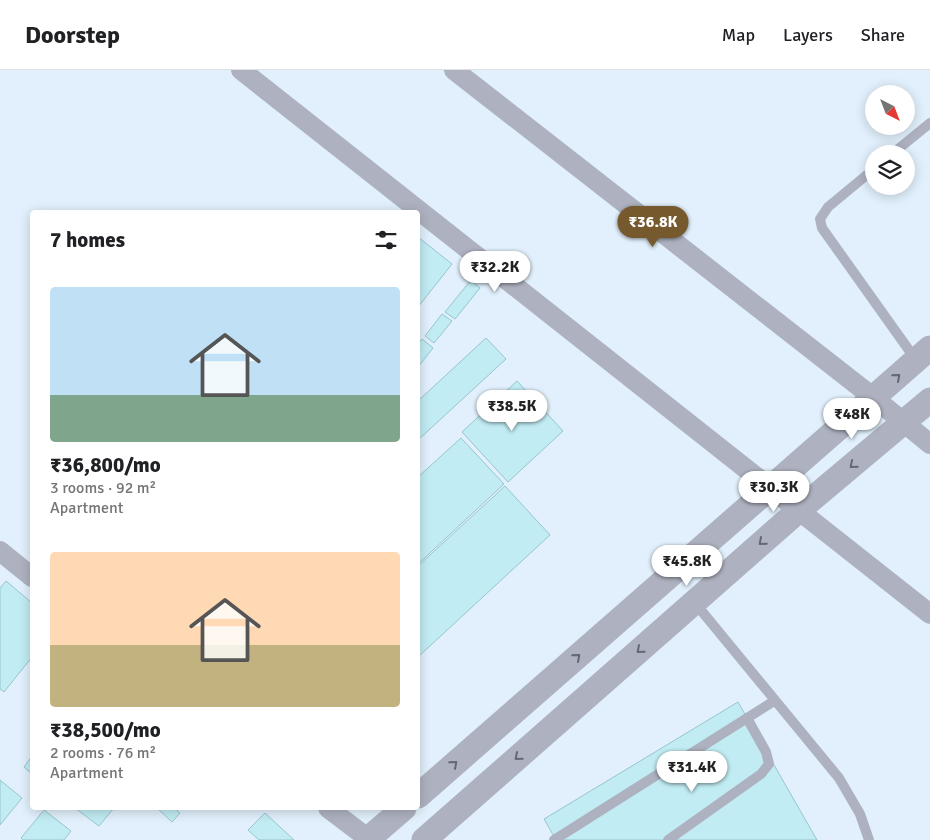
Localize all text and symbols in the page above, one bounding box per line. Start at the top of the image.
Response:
text: Doorstep [25,20,120,50]
text: Map [722,24,755,46]
text: Layers [783,24,833,46]
text: Share [861,24,905,46]
north arrow [865,85,915,135]
map controls [865,85,915,195]
button: layers [865,145,915,195]
pin: ₹36.8K [612,206,694,248]
text: ₹36.8K [628,212,678,232]
icon: filters [372,226,400,254]
text: 7 homes [50,227,125,253]
pin: ₹32.2K [454,250,536,293]
text: ₹32.2K [470,257,520,277]
icon: home [180,320,270,410]
one-way arrow [891,374,900,383]
pin: ₹38.5K [471,390,553,432]
text: ₹38.5K [487,396,537,416]
pin: ₹48K [822,398,882,440]
text: ₹48K [834,404,870,424]
text: ₹36,800/mo [50,452,161,478]
one-way arrow [849,459,858,468]
pin: ₹30.3K [733,470,815,513]
text: ₹30.3K [749,477,799,497]
text: 3 rooms · 92 m² [50,478,156,498]
text: Apartment [50,498,123,518]
one-way arrow [759,537,768,546]
pin: ₹45.8K [646,544,728,587]
text: ₹45.8K [662,551,712,571]
icon: home [180,585,270,675]
one-way arrow [637,644,646,653]
one-way arrow [571,654,580,663]
text: ₹38,500/mo [50,717,161,743]
text: 2 rooms · 76 m² [50,743,156,763]
pin: ₹31.4K [651,750,733,793]
one-way arrow [515,751,524,760]
text: ₹31.4K [667,757,717,777]
one-way arrow [449,761,458,770]
text: Apartment [50,763,123,783]

